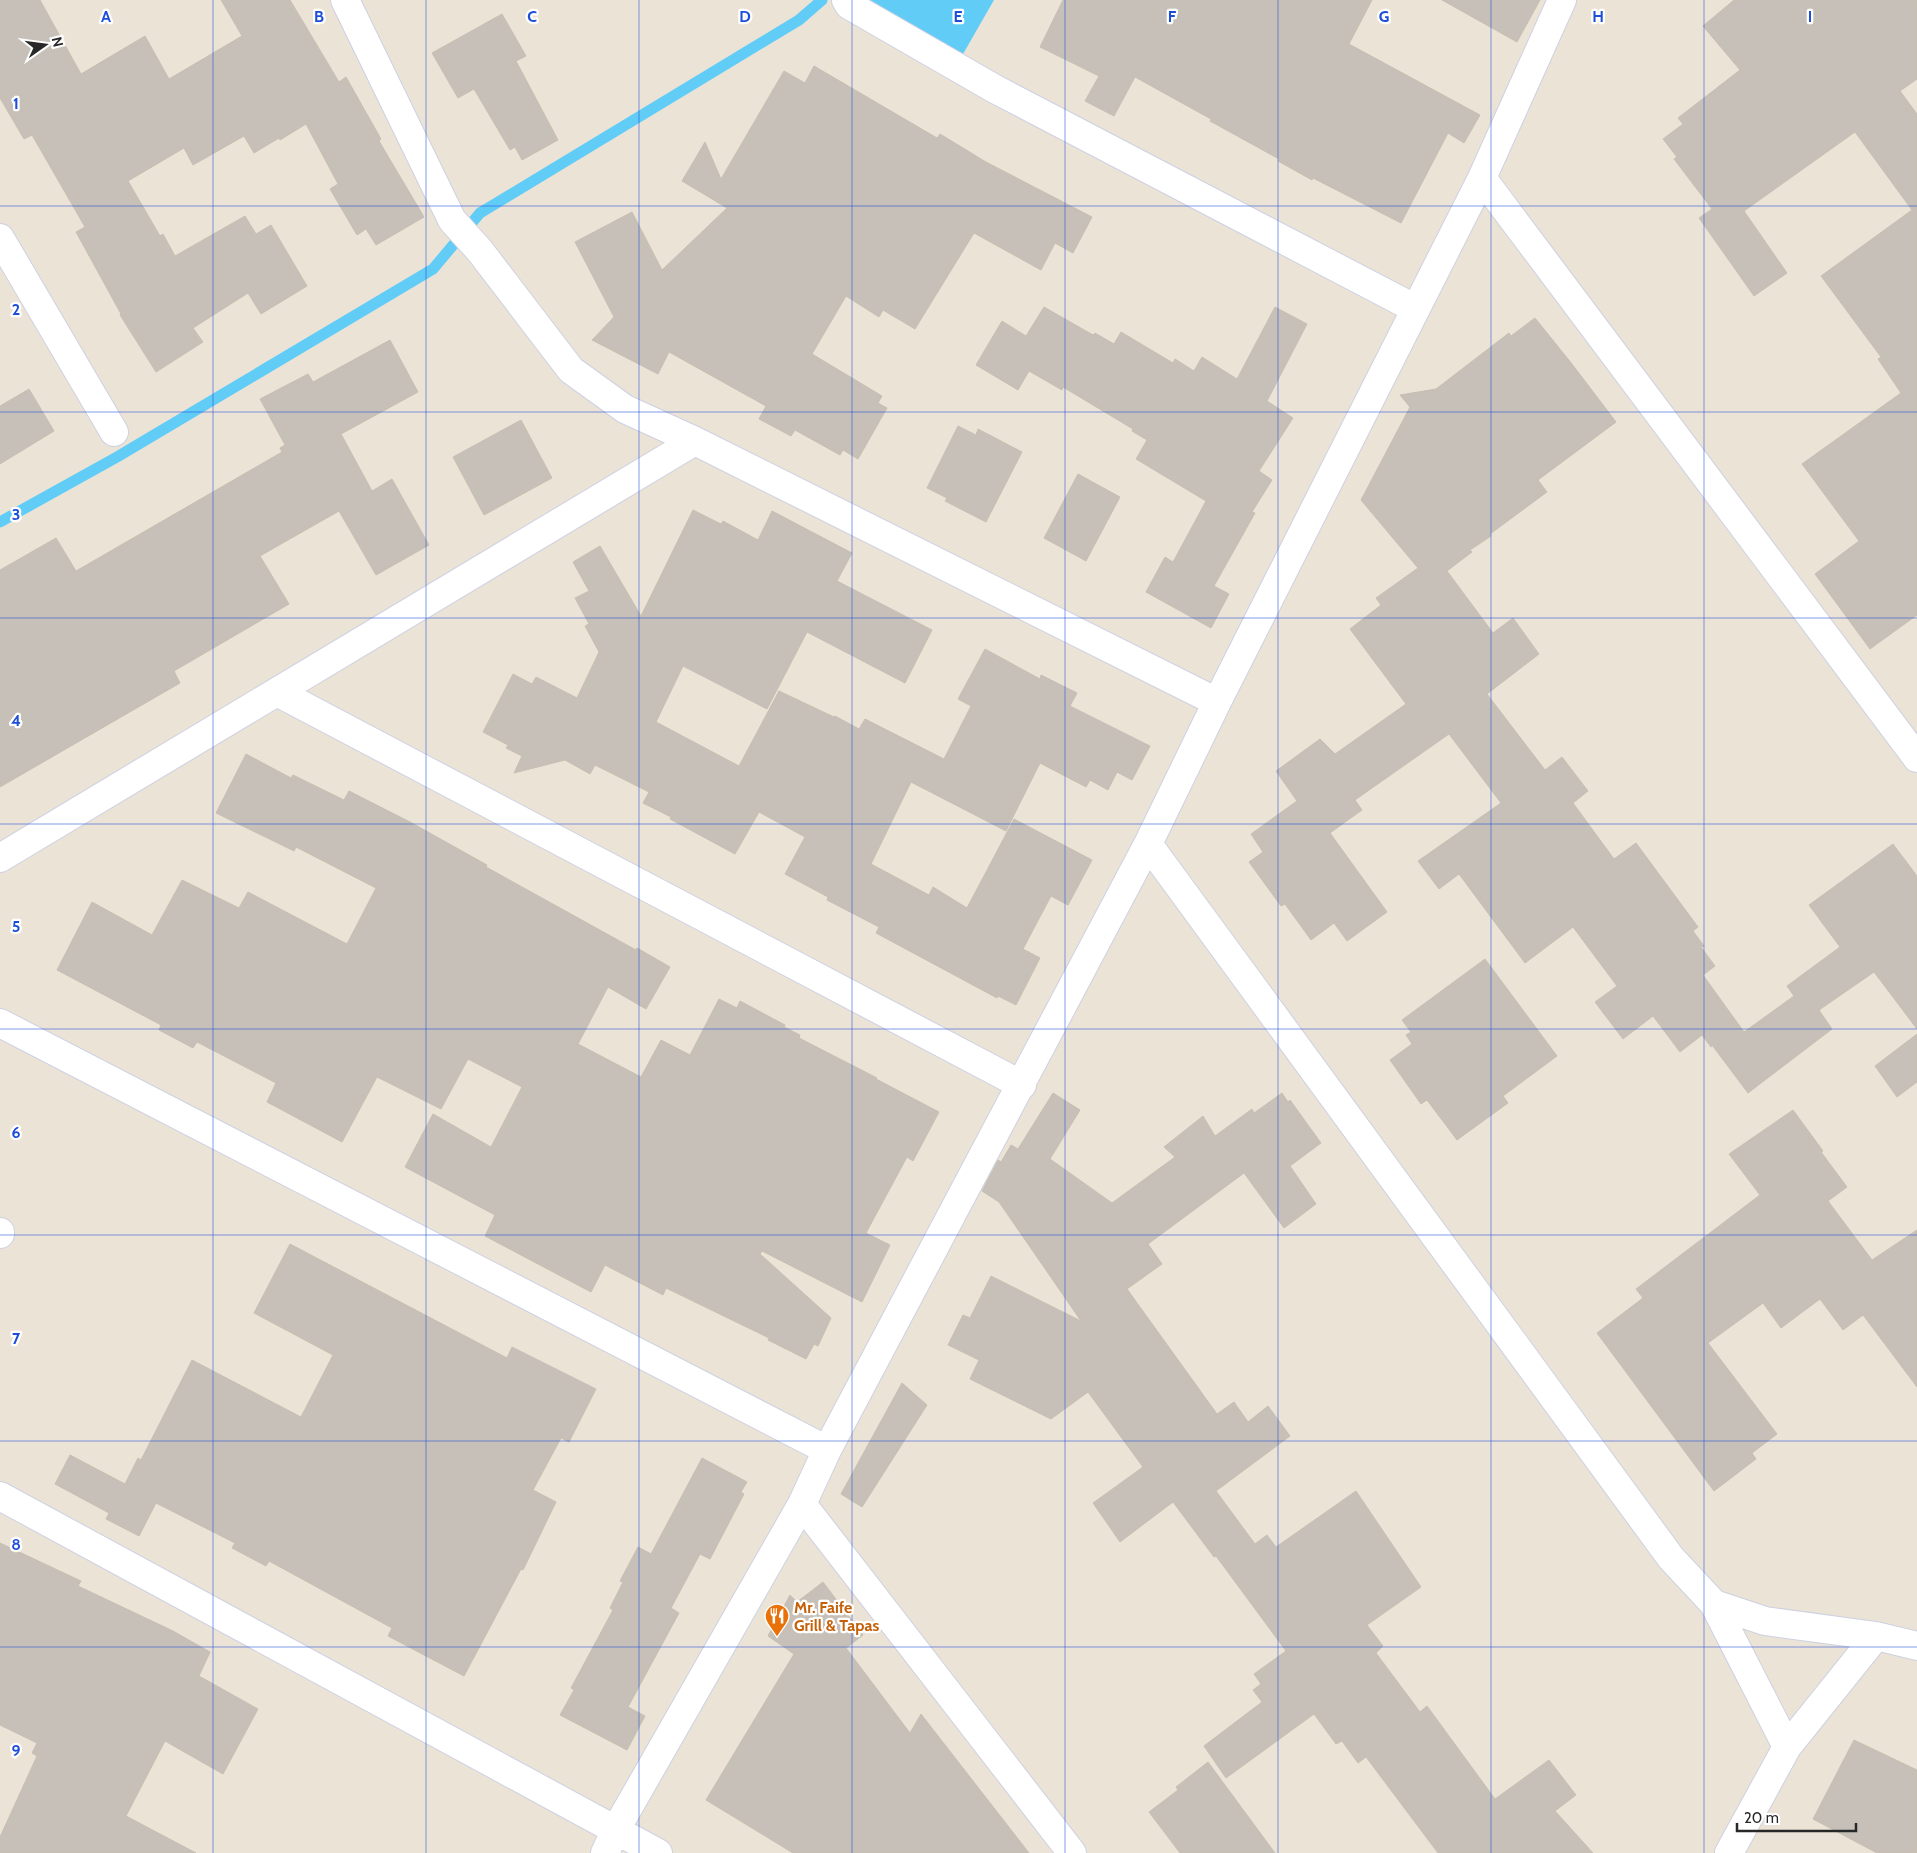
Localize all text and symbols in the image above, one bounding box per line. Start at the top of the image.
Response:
text: A [101,7,111,26]
text: B [314,7,324,26]
text: C [527,7,537,26]
text: D [739,7,751,26]
text: E [953,7,963,26]
text: F [1168,7,1177,26]
text: G [1379,7,1389,26]
text: H [1592,7,1604,26]
text: I [1808,7,1812,26]
north arrow [20,20,70,70]
text: N [48,35,68,49]
text: 1 [13,94,19,113]
text: 2 [12,300,20,319]
text: 3 [12,505,20,524]
text: 4 [11,711,21,730]
text: 5 [12,917,20,936]
text: 6 [12,1123,21,1142]
text: 7 [12,1329,21,1348]
text: 8 [11,1535,21,1554]
place label: Mr. Faife Grill & Tapas [794,1598,879,1635]
restaurant icon: Mr. Faife Grill & Tapas [764,1603,790,1637]
text: 9 [12,1741,21,1760]
scale bar [1737,1800,1856,1832]
text: 20 m [1744,1809,1779,1827]

